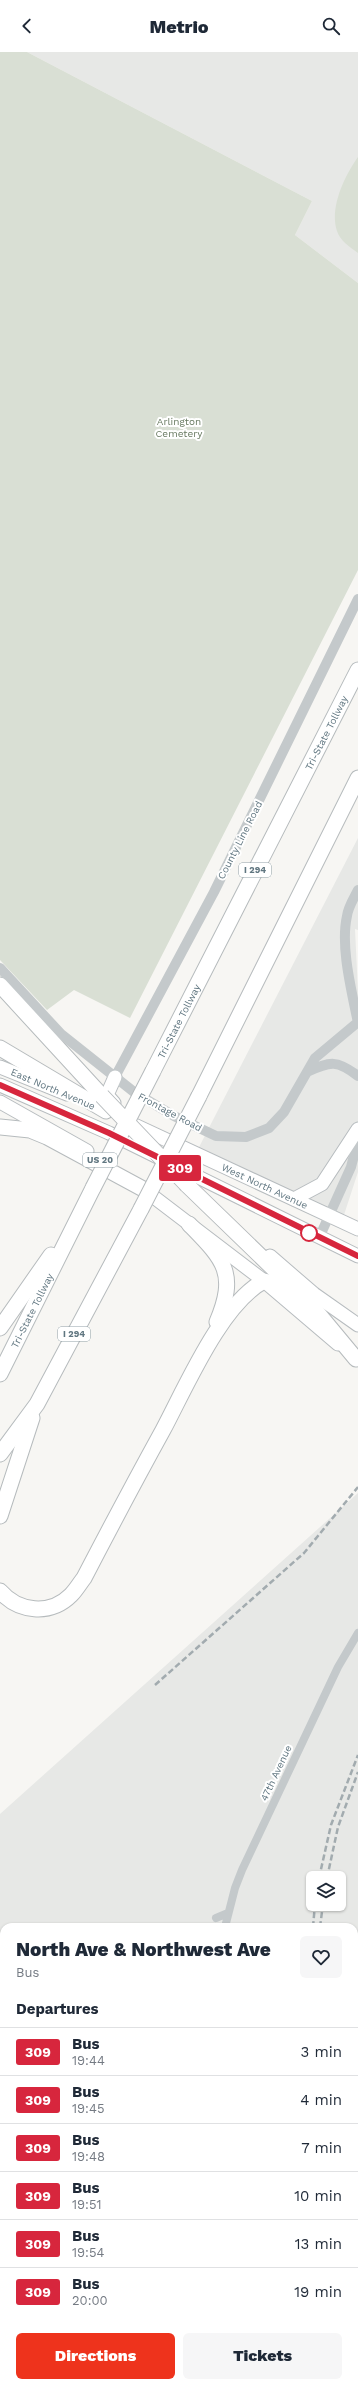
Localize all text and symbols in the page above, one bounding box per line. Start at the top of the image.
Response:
icon: back [16,15,38,37]
icon: search [320,15,342,37]
text: Metrio [149,16,209,37]
park label: Arlington Cemetery [156,416,203,439]
street label: Tri-State Tollway [302,693,350,772]
street label: County Line Road [216,799,264,881]
road number: I 294 [239,863,271,877]
street label: Tri-State Tollway [155,981,202,1060]
street label: East North Avenue [9,1066,97,1112]
street label: Frontage Road [136,1091,204,1133]
road number: US 20 [83,1153,117,1167]
line badge: 309 [157,1155,203,1181]
text: 309 [167,1160,193,1176]
street label: West North Avenue [220,1161,310,1211]
unlabelled marker [300,1224,318,1242]
street label: Tri-State Tollway [9,1271,55,1350]
road number: I 294 [58,1327,90,1341]
street label: 47th Avenue [258,1743,294,1803]
map controls [306,1871,346,1911]
button: layers [306,1871,346,1911]
button: heart [300,1936,342,1978]
text: North Ave & Northwest Ave [16,1938,271,1961]
text: Bus [16,1965,39,1980]
text: Departures [16,2000,99,2018]
text: Bus [72,2035,100,2053]
text: 3 min [301,2043,342,2061]
text: 309 [25,2044,51,2060]
text: 19:44 [72,2053,105,2068]
text: Bus [72,2083,100,2101]
text: 4 min [300,2091,342,2109]
text: 309 [25,2092,51,2108]
text: 19:45 [72,2101,104,2116]
text: Bus [72,2131,100,2149]
text: 7 min [301,2139,342,2157]
text: 309 [25,2140,51,2156]
text: 19:48 [72,2149,105,2164]
text: Bus [72,2179,100,2197]
text: 10 min [294,2187,342,2205]
text: 309 [25,2188,51,2204]
text: 19:51 [72,2197,102,2212]
text: Bus [72,2227,100,2245]
text: 13 min [295,2235,342,2253]
text: 309 [25,2236,51,2252]
text: 19:54 [72,2245,104,2260]
text: Bus [72,2275,100,2293]
text: 19 min [294,2283,342,2301]
text: 309 [25,2284,51,2300]
text: 20:00 [72,2293,108,2308]
button: Directions [16,2333,175,2379]
button: Tickets [183,2333,342,2379]

